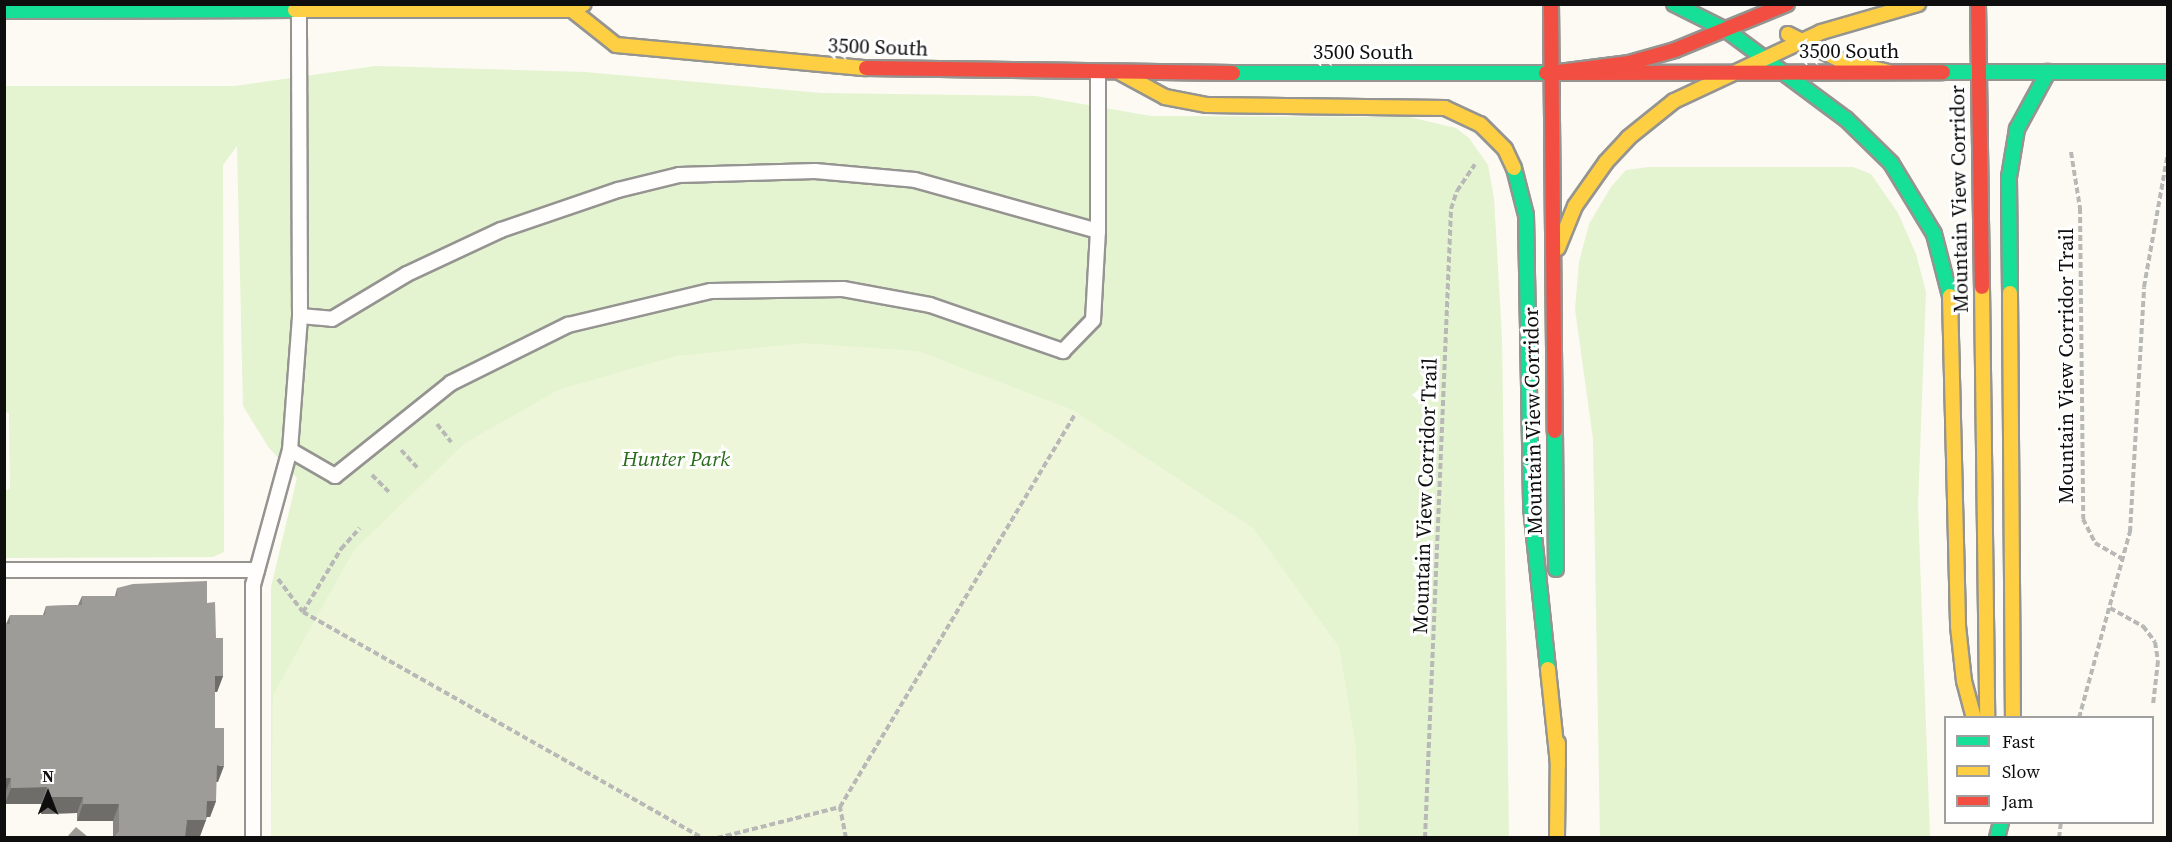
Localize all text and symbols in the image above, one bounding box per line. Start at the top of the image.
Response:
street label: 3500 South [827,33,929,61]
street label: 3500 South [1799,38,1899,64]
street label: 3500 South [1313,39,1413,65]
street label: Mountain View Corridor [1944,85,1974,313]
street label: Mountain View Corridor Trail [2053,227,2079,505]
street label: Mountain View Corridor [1518,307,1548,535]
street label: Mountain View Corridor Trail [1408,357,1442,635]
park label: Hunter Park [622,446,730,472]
legend [1944,716,2154,824]
text: Fast [2002,729,2035,754]
text: Slow [2002,759,2040,784]
north arrow [18,764,78,824]
text: N [42,765,54,787]
text: Jam [2002,789,2034,814]

